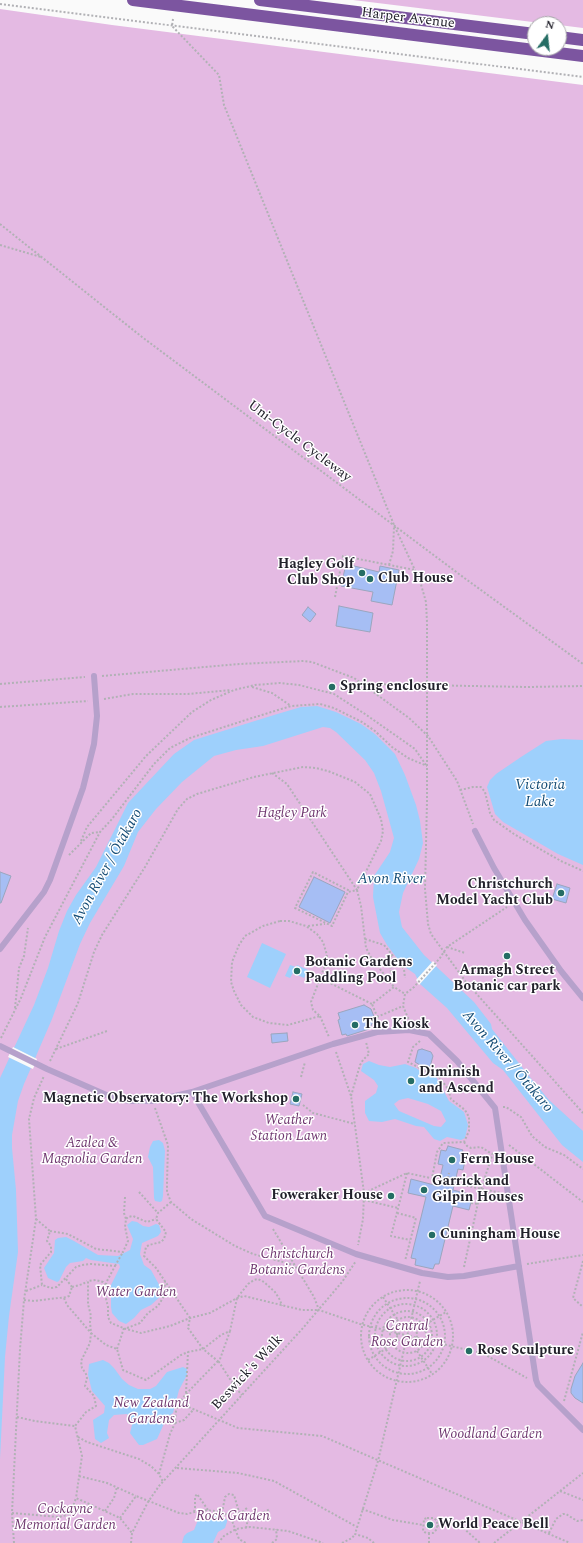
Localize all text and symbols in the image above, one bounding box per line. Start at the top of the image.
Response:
street label: Harper Avenue [360,5,456,33]
north arrow [527,16,567,56]
text: N [543,16,557,34]
street label: Uni-Cycle Cycleway [244,398,354,486]
place label: Hagley Golf Club Shop [278,557,354,590]
marker: Hagley Golf Club Shop [357,568,367,578]
place label: Club House [378,571,453,587]
marker: Club House [365,574,375,584]
place label: Spring enclosure [340,679,448,695]
marker: Spring enclosure [327,682,337,692]
water label: Victoria Lake [515,777,565,812]
water label: Avon River / Ōtākaro [69,806,147,928]
park label: Hagley Park [257,806,327,822]
water label: Avon River [357,871,425,889]
place label: Christchurch Model Yacht Club [436,877,553,910]
marker: Christchurch Model Yacht Club [556,888,566,898]
marker: Armagh Street Botanic car park [502,951,512,961]
place label: Botanic Gardens Paddling Pool [305,955,413,988]
place label: Armagh Street Botanic car park [453,963,561,996]
marker: Botanic Gardens Paddling Pool [292,966,302,976]
water label: Avon River / Ōtākaro [458,1007,556,1117]
place label: The Kiosk [363,1017,429,1033]
marker: The Kiosk [350,1020,360,1030]
place label: Diminish and Ascend [419,1065,494,1098]
marker: Diminish and Ascend [406,1076,416,1086]
place label: Magnetic Observatory: The Workshop [43,1091,288,1107]
marker: Magnetic Observatory: The Workshop [291,1094,301,1104]
park label: Weather Station Lawn [251,1113,327,1146]
park label: Azalea & Magnolia Garden [42,1136,142,1168]
place label: Fern House [460,1152,534,1168]
marker: Fern House [447,1155,457,1165]
place label: Garrick and Gilpin Houses [432,1174,524,1206]
marker: Garrick and Gilpin Houses [419,1185,429,1195]
place label: Foweraker House [271,1188,383,1204]
marker: Foweraker House [386,1191,396,1201]
place label: Cuningham House [440,1227,560,1243]
marker: Cuningham House [427,1230,437,1240]
park label: Christchurch Botanic Gardens [249,1247,345,1280]
park label: Water Garden [96,1285,176,1301]
park label: Central Rose Garden [371,1319,443,1352]
street label: Beswick's Walk [209,1332,287,1414]
place label: Rose Sculpture [477,1343,574,1359]
marker: Rose Sculpture [464,1346,474,1356]
park label: New Zealand Gardens [113,1396,189,1428]
park label: Woodland Garden [438,1427,542,1443]
park label: Cockayne Memorial Garden [14,1502,116,1534]
park label: Rock Garden [196,1509,270,1525]
place label: World Peace Bell [438,1517,549,1533]
marker: World Peace Bell [425,1520,435,1530]

